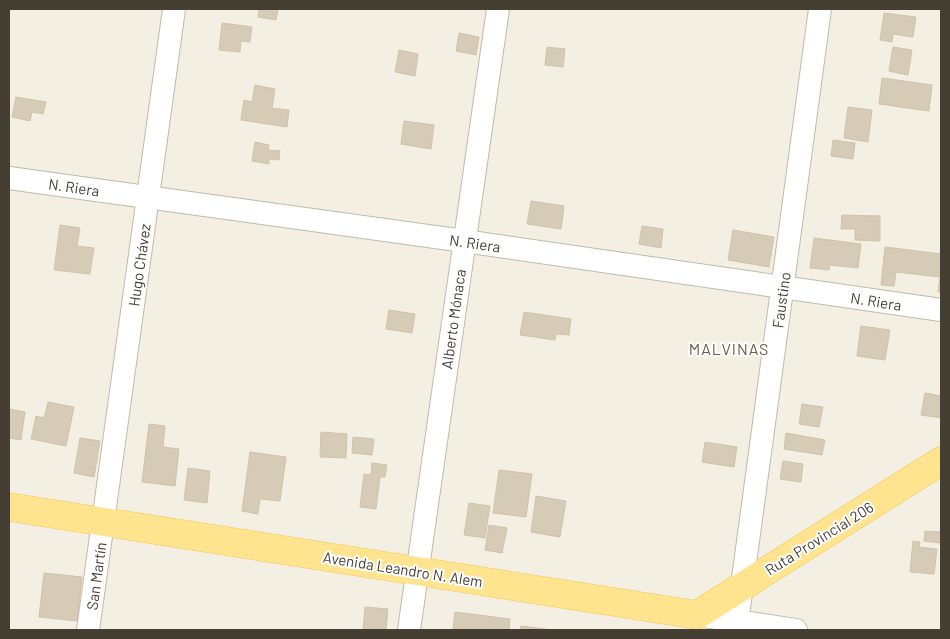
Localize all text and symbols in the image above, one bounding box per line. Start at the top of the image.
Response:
street label: N. Riera [47,175,101,199]
street label: Hugo Chávez [124,222,154,307]
street label: N. Riera [448,231,502,255]
street label: Alberto Mónaca [437,268,469,370]
street label: Faustino [768,271,794,329]
street label: N. Riera [849,288,903,314]
district label: MALVINAS [689,339,769,358]
street label: Ruta Provincial 206 [761,497,877,579]
street label: San Martín [82,541,110,611]
street label: Avenida Leandro N. Alem [322,547,484,591]

